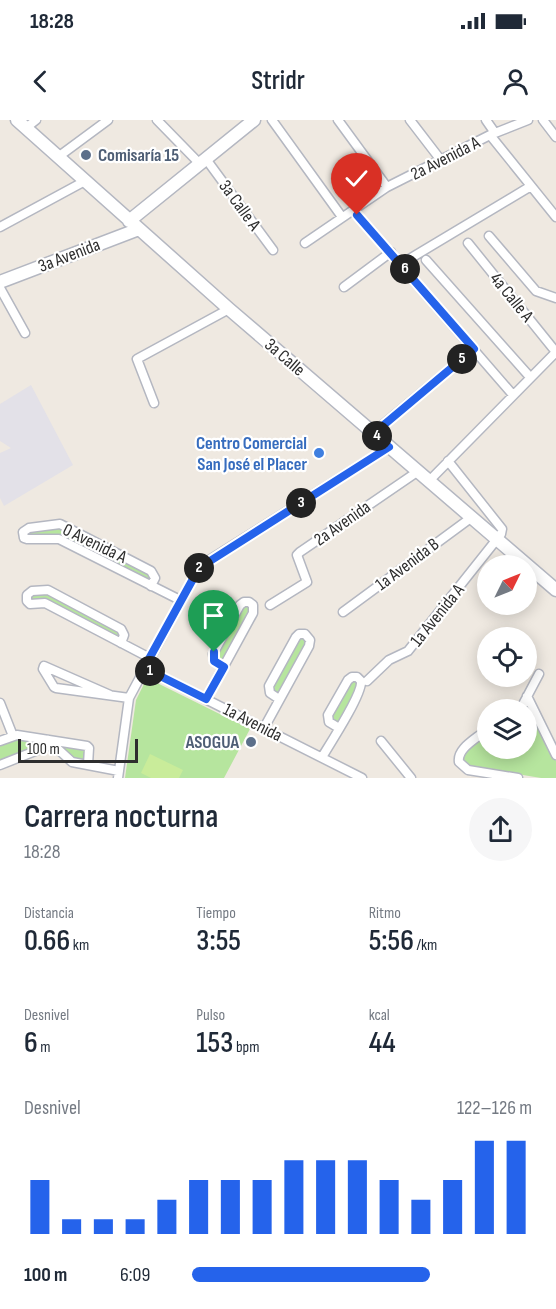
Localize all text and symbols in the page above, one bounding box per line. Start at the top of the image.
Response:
text: 18:28 [30,8,74,35]
icon: back [24,65,57,98]
text: Stridr [251,65,305,97]
icon: person [499,65,532,98]
street label: 2a Avenida A [407,132,484,185]
place label: Comisaría 15 [98,145,179,166]
marker: Comisaría 15 [79,148,93,162]
pin [331,153,382,215]
icon: check [340,162,373,195]
street label: 3a Calle A [214,176,265,235]
street label: 3a Avenida [35,234,103,277]
pin: 6 [390,254,420,284]
text: 6 [401,259,409,278]
street label: 4a Calle A [485,268,538,326]
street label: 3a Calle [260,334,309,381]
pin: 5 [447,344,477,374]
text: 5 [458,349,466,368]
pin: 4 [362,421,392,451]
text: 4 [373,426,381,445]
place label: Centro Comercial San José el Placer [196,433,307,475]
marker: Centro Comercial San José el Placer [312,446,326,460]
pin: 3 [286,488,316,518]
text: 3 [297,493,305,512]
street label: 2a Avenida [310,496,375,550]
street label: 0 Avenida A [59,519,130,568]
street label: 1a Avenida B [371,534,443,595]
pin: 2 [184,553,214,583]
north arrow [477,555,537,615]
map controls [477,555,537,759]
text: 2 [195,558,203,577]
street label: 1a Avenida A [406,580,469,651]
pin [188,590,239,652]
icon: arrive [197,599,230,632]
button: locate [477,627,537,687]
pin: 1 [135,656,165,686]
text: 1 [147,661,153,680]
street label: 1a Avenida [220,699,286,746]
button: layers [477,699,537,759]
place label: ASOGUA [185,732,239,753]
marker: ASOGUA [244,735,258,749]
scale bar [18,736,138,764]
text: 100 m [27,740,60,759]
text: Carrera nocturna [24,797,218,837]
button: share [469,798,532,861]
text: 18:28 [24,840,61,864]
text: Distancia [24,904,74,923]
text: Tiempo [196,904,236,923]
text: Ritmo [369,904,401,923]
text: 0.66 [24,923,70,959]
text: 3:55 [196,923,241,959]
text: 5:56 [369,923,414,959]
text: km [70,936,89,955]
text: /km [414,936,437,955]
text: Desnivel [24,1006,69,1025]
text: Pulso [196,1006,225,1025]
text: kcal [369,1006,390,1025]
text: 6 [24,1025,38,1061]
text: 153 [196,1025,233,1061]
text: 44 [369,1025,396,1061]
text: m [38,1038,51,1057]
text: bpm [233,1038,259,1057]
text: Desnivel [24,1096,81,1120]
text: 122–126 m [457,1096,532,1120]
text: 100 m [24,1263,67,1287]
text: 6:09 [120,1263,150,1287]

